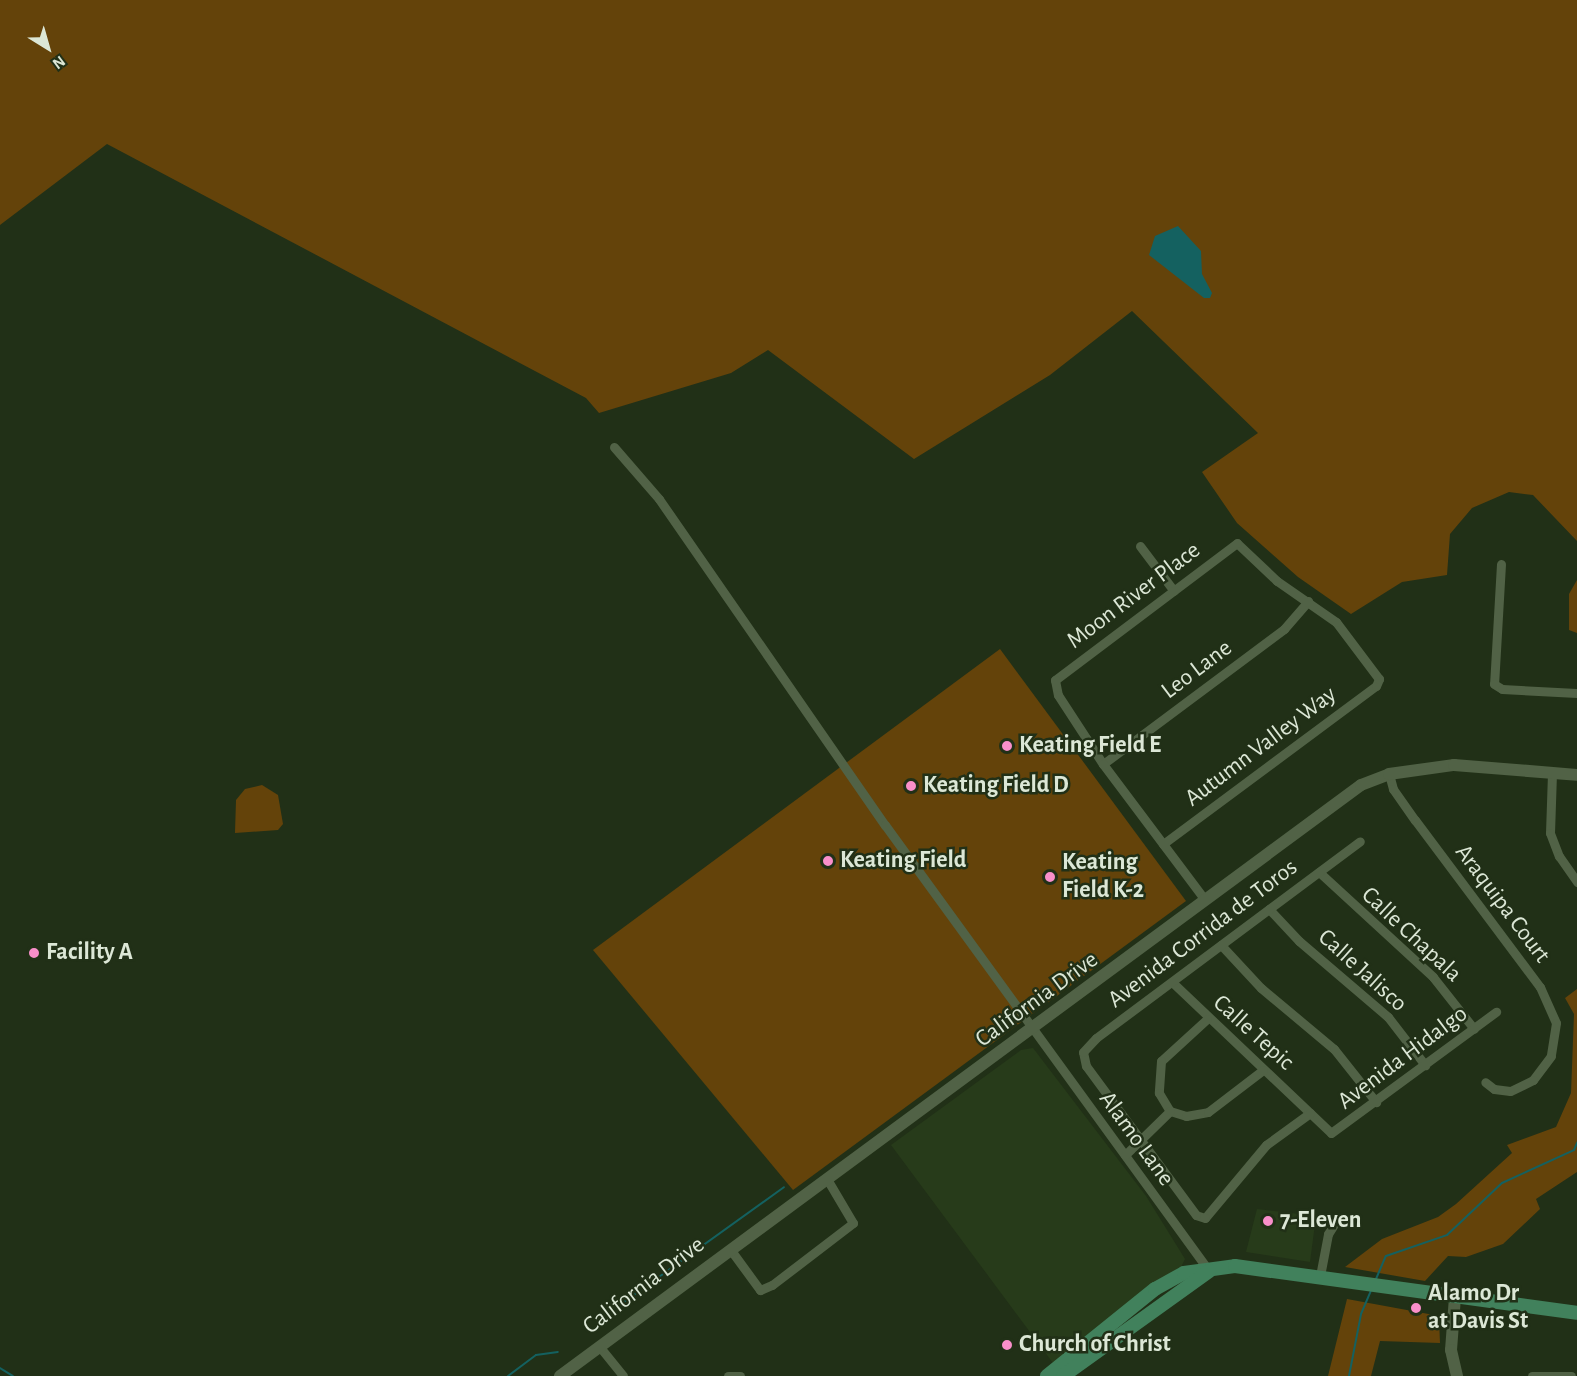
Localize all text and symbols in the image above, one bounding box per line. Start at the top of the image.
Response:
north arrow [18,18,78,78]
text: N [50,53,68,72]
street label: Moon River Place [1062,536,1206,656]
street label: Leo Lane [1156,634,1238,706]
street label: Autumn Valley Way [1180,681,1342,813]
place label: Keating Field E [1019,732,1161,760]
marker: Keating Field E [1000,739,1014,753]
place label: Keating Field D [923,772,1069,800]
marker: Keating Field D [904,779,918,793]
street label: Araquipa Court [1448,839,1556,969]
place label: Keating Field [840,847,966,875]
place label: Keating Field K-2 [1062,849,1144,905]
street label: Avenida Corrida de Toros [1103,853,1303,1015]
marker: Keating Field [821,854,835,868]
marker: Keating Field K-2 [1043,870,1057,884]
street label: Calle Chapala [1355,881,1467,989]
street label: Calle Jalisco [1311,923,1413,1019]
place label: Facility A [46,939,133,967]
marker: Facility A [27,946,41,960]
street label: California Drive [970,946,1104,1054]
street label: Calle Tepic [1207,989,1299,1077]
street label: Avenida Hidalgo [1332,1000,1474,1116]
street label: Alamo Lane [1092,1086,1180,1192]
place label: 7-Eleven [1280,1207,1361,1235]
marker: 7-Eleven [1261,1214,1275,1228]
street label: California Drive [578,1231,710,1341]
place label: Alamo Dr at Davis St [1428,1280,1528,1336]
marker: Alamo Dr at Davis St [1409,1301,1423,1315]
place label: Church of Christ [1019,1331,1171,1359]
marker: Church of Christ [1000,1338,1014,1352]

